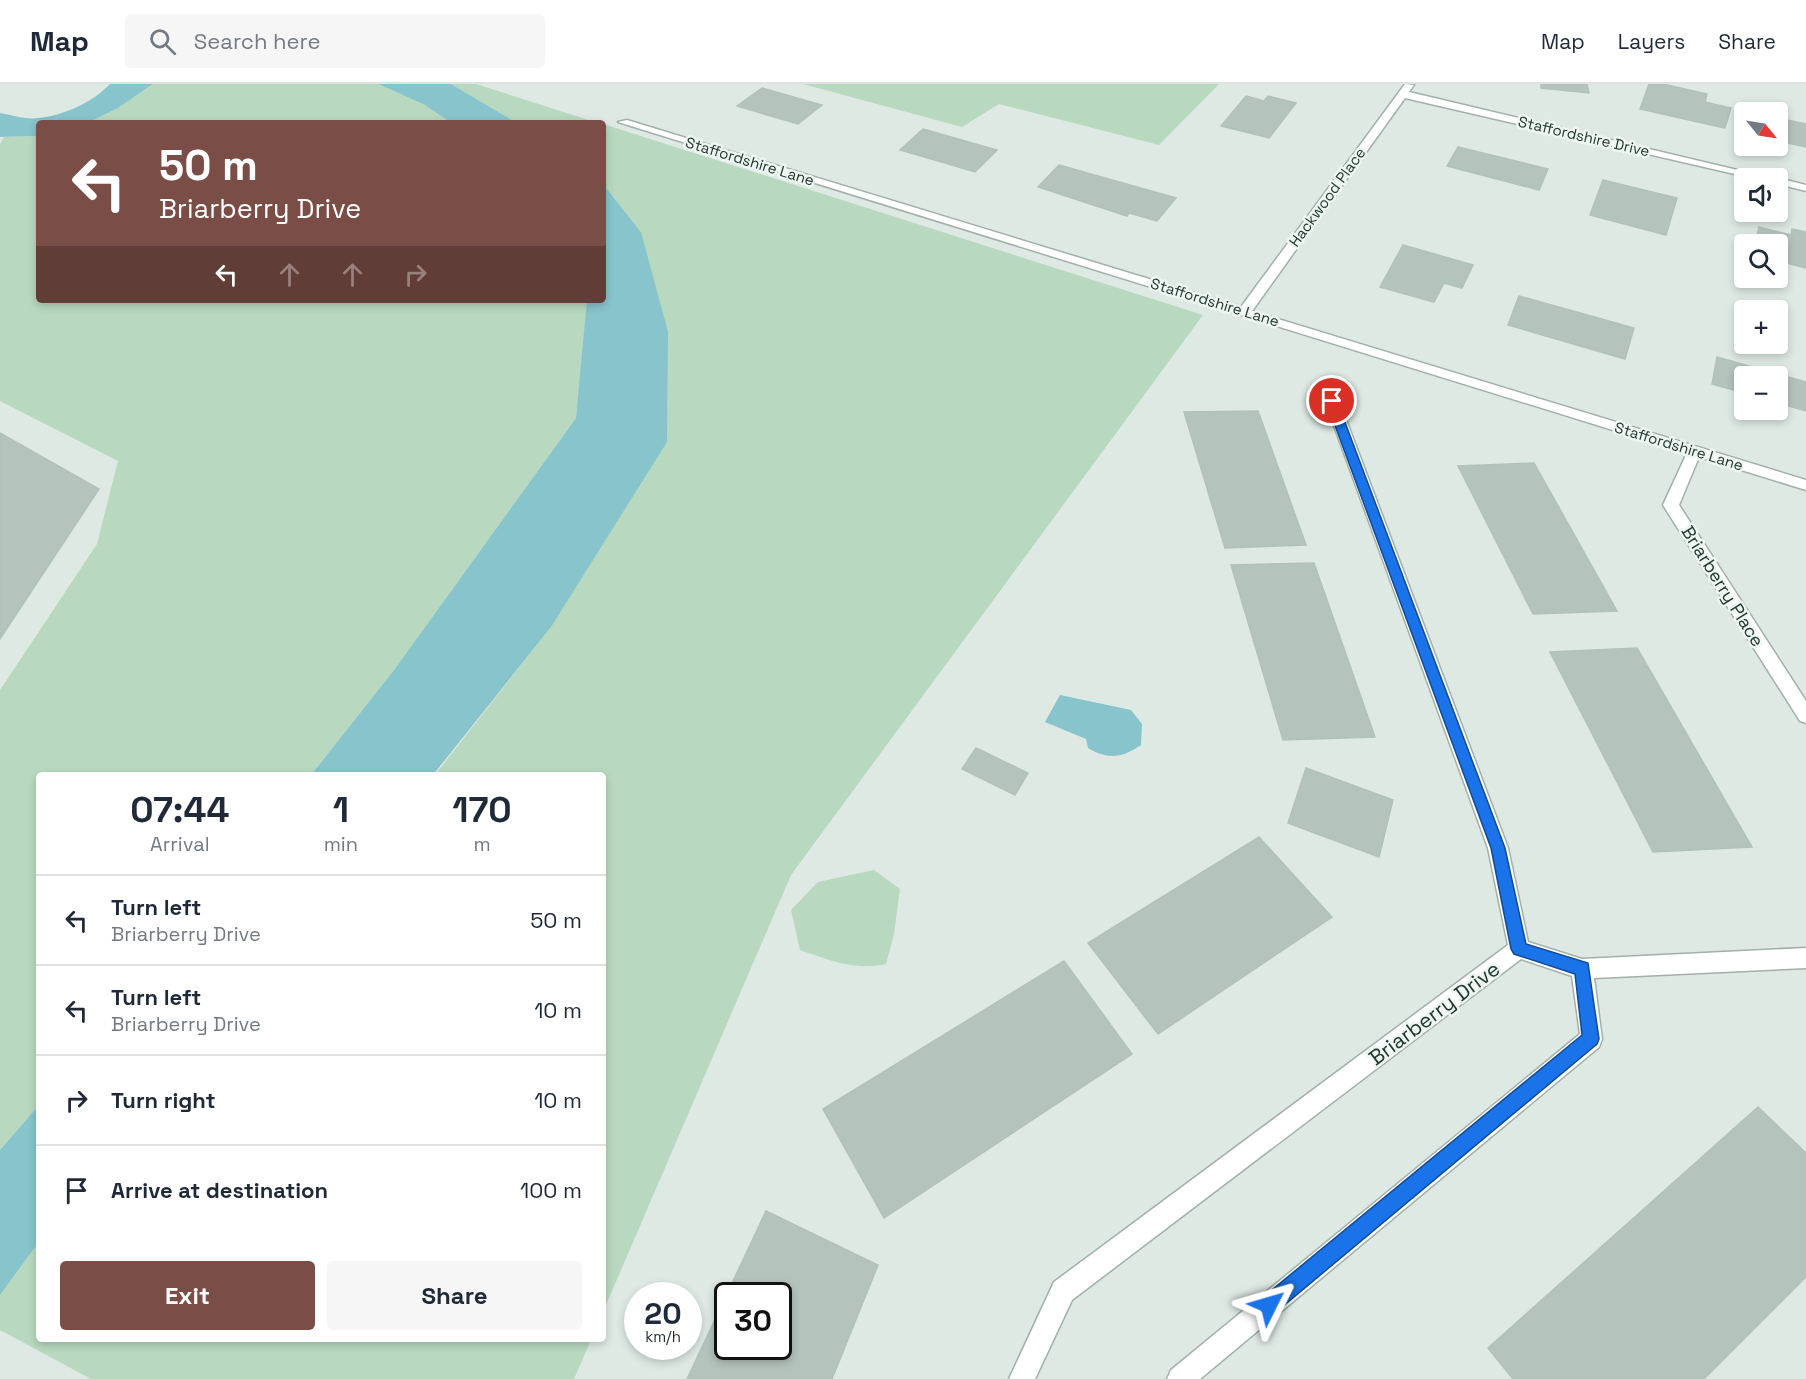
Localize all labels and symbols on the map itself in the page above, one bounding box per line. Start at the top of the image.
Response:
north arrow [1734,102,1788,156]
street label: Staffordshire Drive [1516,112,1652,160]
street label: Staffordshire Lane [683,132,817,190]
street label: Hackwood Place [1285,144,1369,250]
street label: Staffordshire Lane [1148,273,1282,331]
pin [1306,375,1357,426]
street label: Staffordshire Lane [1612,417,1746,475]
street label: Briarberry Place [1677,521,1769,651]
street label: Briarberry Drive [1363,955,1505,1071]
position arrow [1237,1273,1301,1337]
speed limit sign: 30 [714,1282,792,1360]

